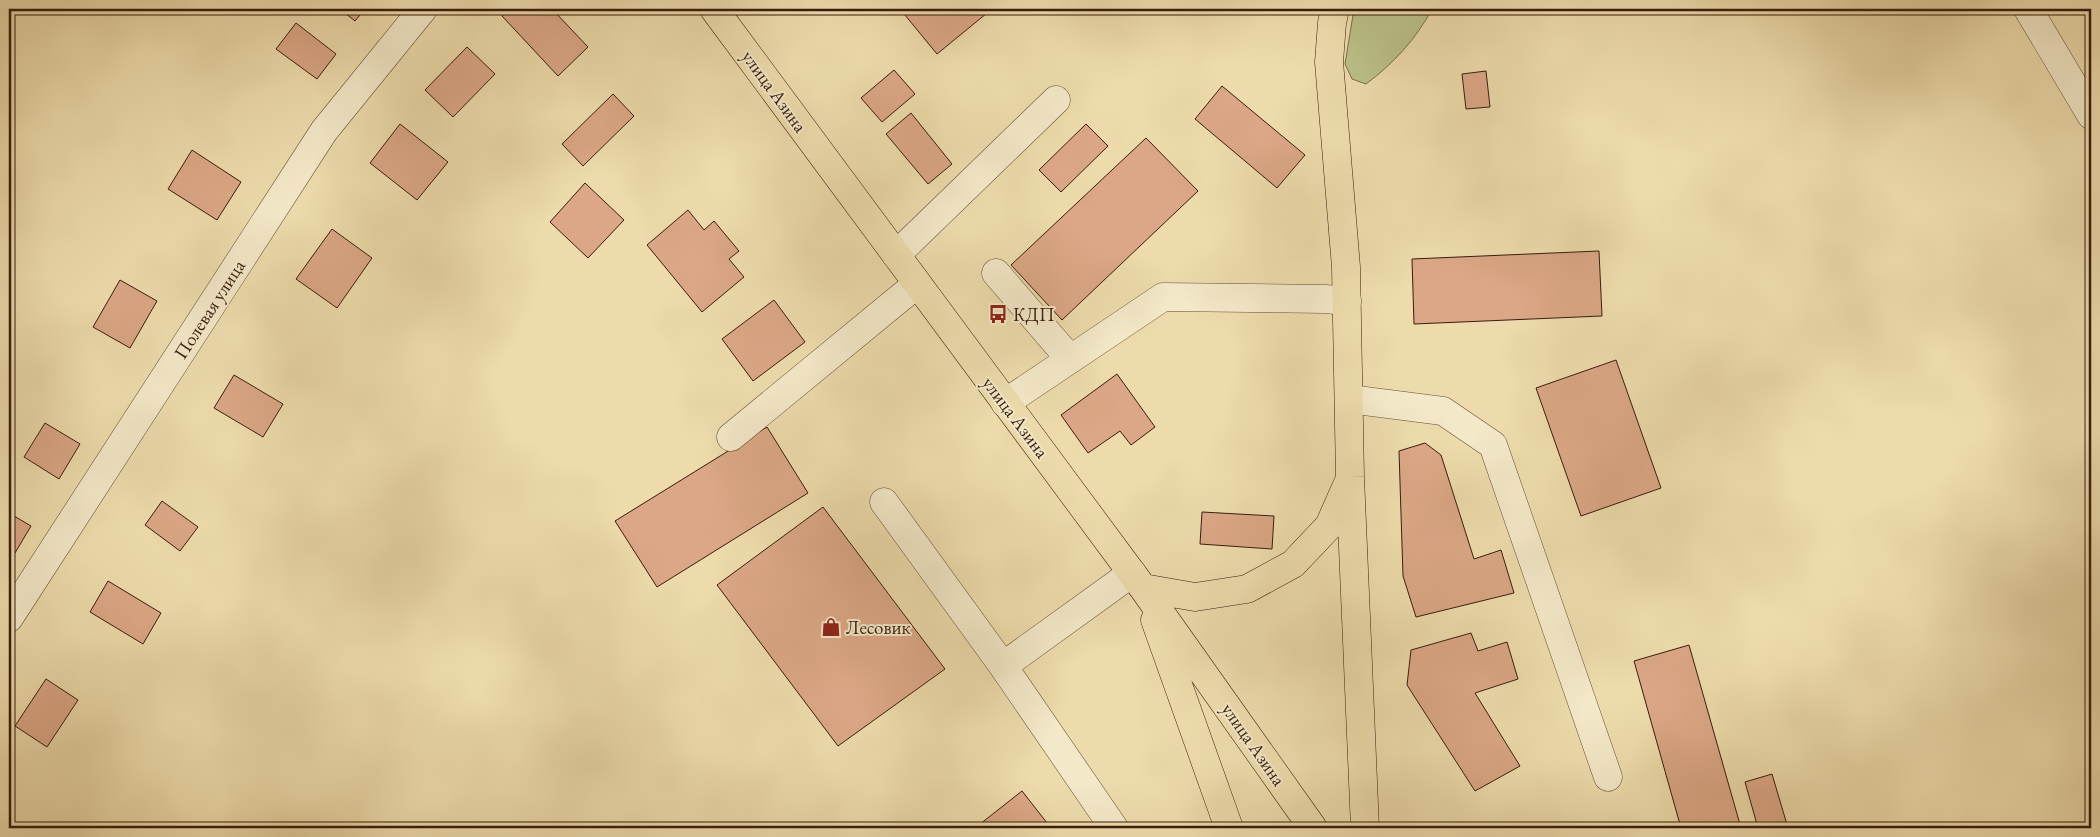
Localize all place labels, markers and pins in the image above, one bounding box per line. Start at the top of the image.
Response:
place label: КДП [1013,302,1055,327]
bus stop icon: КДП [987,303,1009,325]
place label: Лесовик [846,615,911,640]
shop icon: Лесовик [820,616,842,638]

